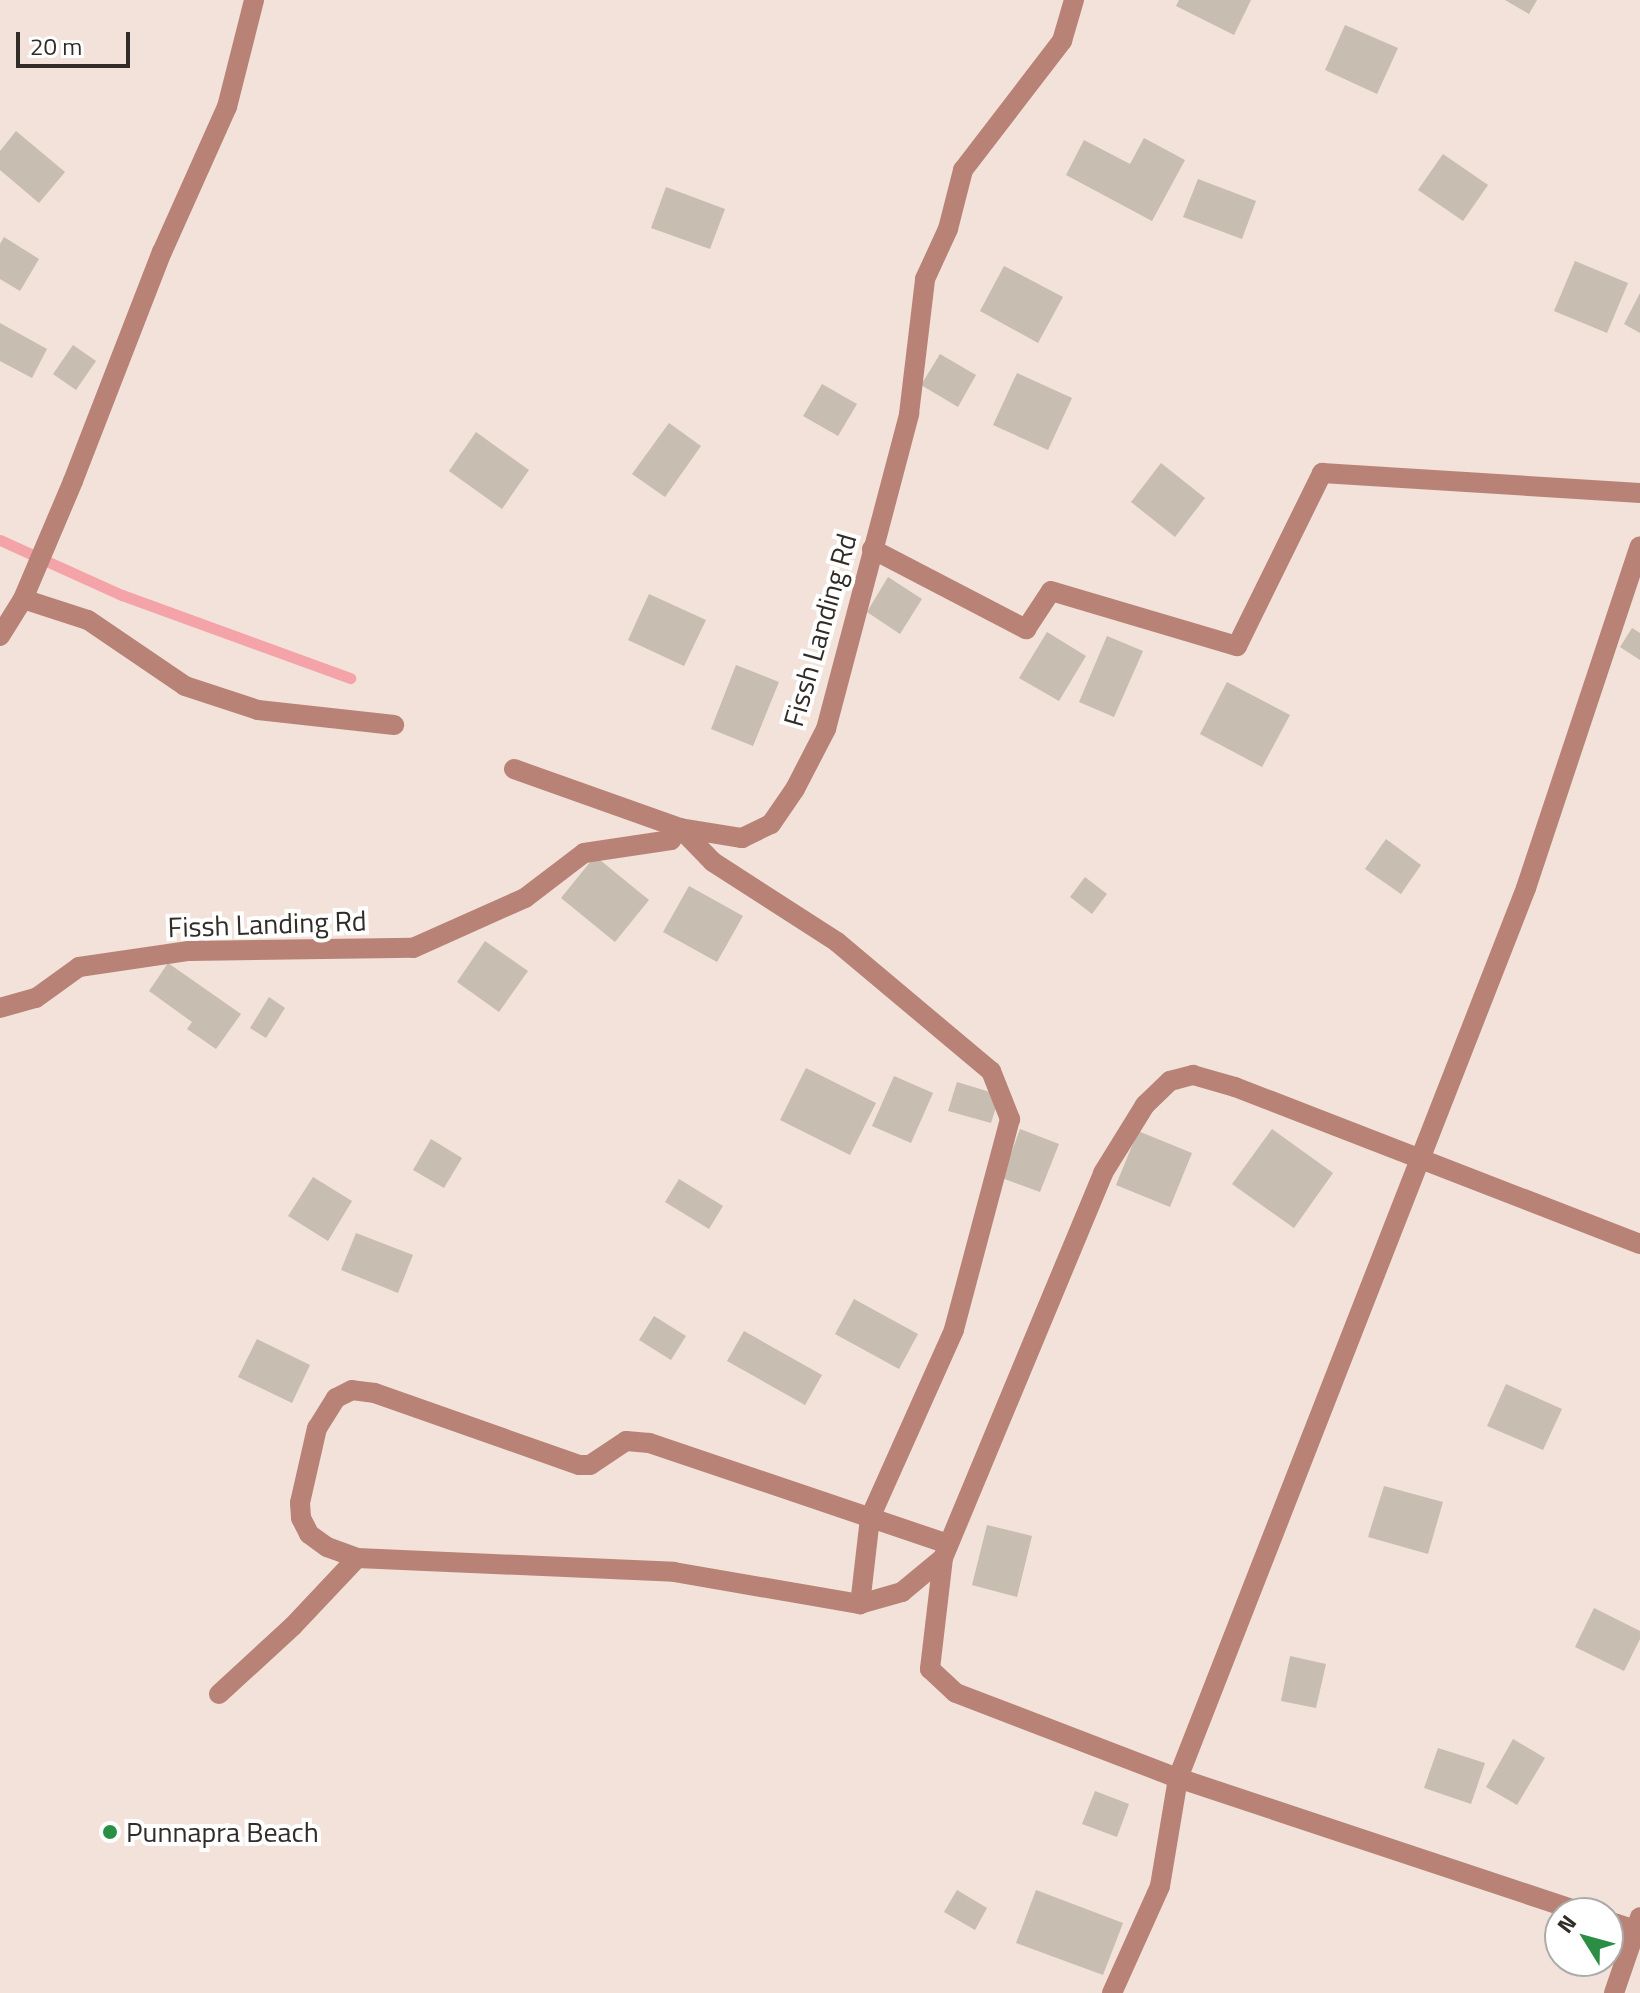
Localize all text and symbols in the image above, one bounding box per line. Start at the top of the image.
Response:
scale bar [20,16,134,66]
text: 20 m [30,28,82,64]
street label: Fissh Landing Rd [776,530,864,730]
street label: Fissh Landing Rd [167,904,367,944]
place label: Punnapra Beach [126,1815,319,1849]
marker: Punnapra Beach [101,1823,119,1841]
north arrow [1544,1897,1624,1977]
text: N [1548,1907,1585,1940]

